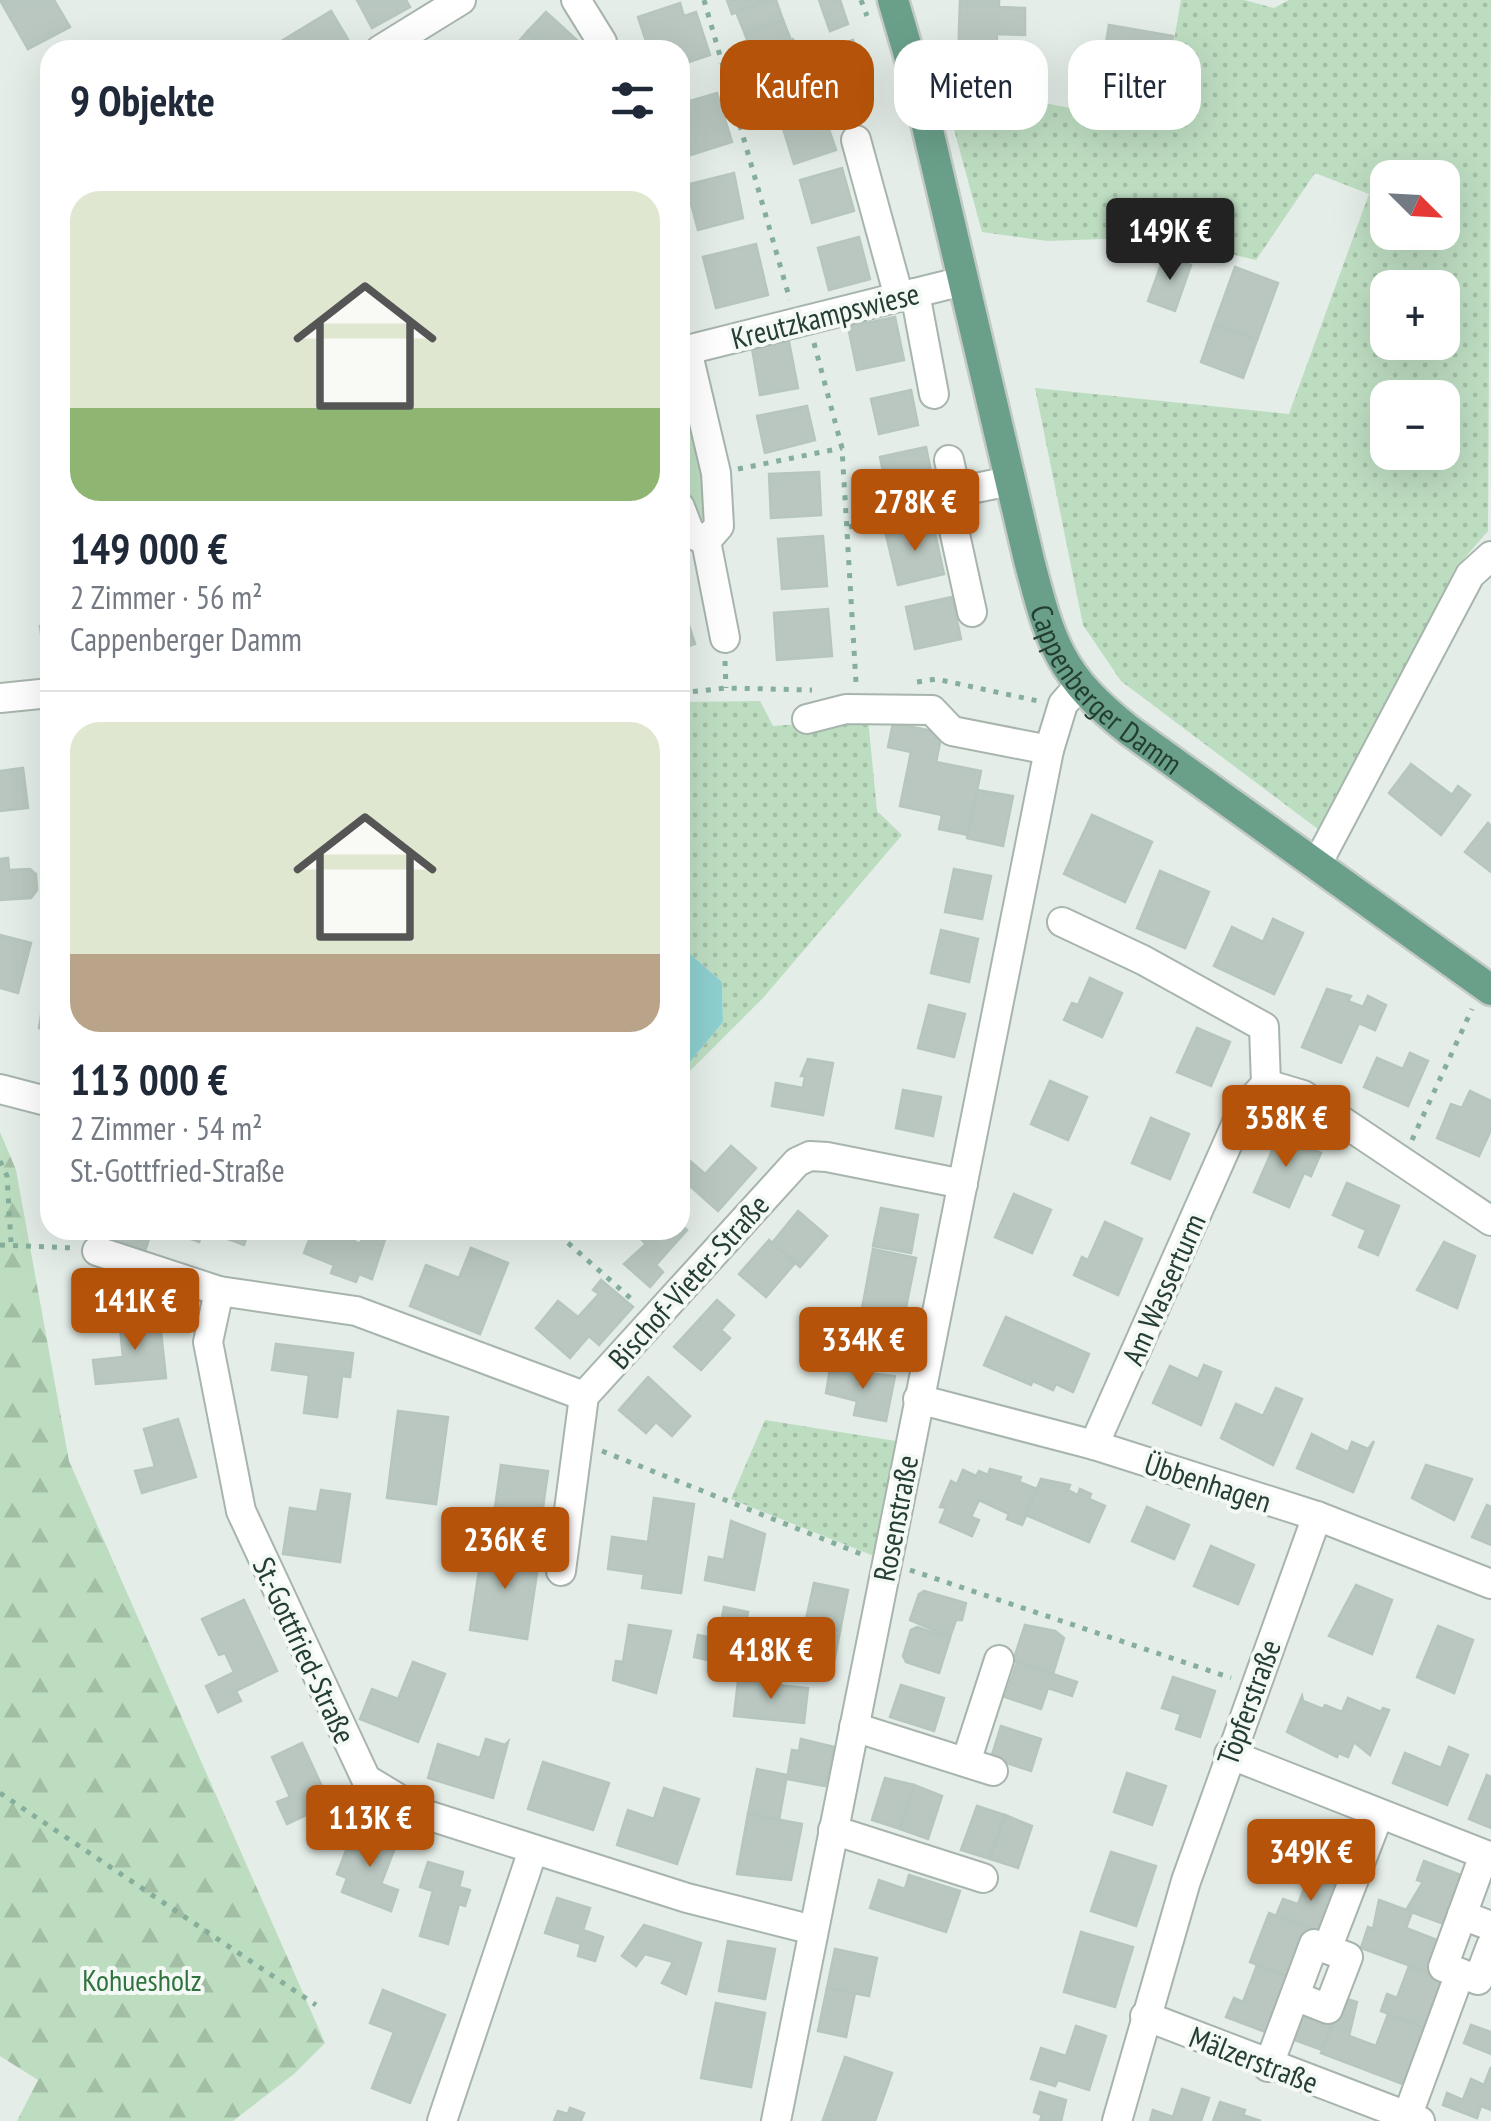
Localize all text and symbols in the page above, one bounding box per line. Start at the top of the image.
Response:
chip: Kaufen [720,40,874,130]
chip: Mieten [894,40,1048,130]
chip: Filter [1068,40,1201,130]
text: 9 Objekte [70,73,215,128]
icon: filters [605,73,660,128]
north arrow [1370,160,1460,250]
map controls [1370,160,1460,470]
pin: 149K € [1089,198,1251,283]
text: 149K € [1128,209,1212,251]
icon: home [275,256,455,436]
button: + [1370,270,1460,360]
street label: Kreutzkampswiese [727,273,923,357]
button: − [1370,380,1460,470]
pin: 278K € [834,469,996,554]
text: 278K € [873,480,957,522]
text: 149 000 € [70,521,228,576]
text: 2 Zimmer · 56 m² [70,576,263,618]
street label: Cappenberger Damm [1023,600,1190,782]
text: Cappenberger Damm [70,618,302,660]
icon: home [275,787,455,967]
text: 113 000 € [70,1052,228,1107]
pin: 358K € [1205,1085,1367,1170]
text: 358K € [1244,1096,1328,1138]
text: 2 Zimmer · 54 m² [70,1107,263,1149]
text: St.-Gottfried-Straße [70,1149,285,1191]
street label: Bischof-Vieter-Straße [599,1185,777,1377]
street label: Am Wasserturm [1112,1207,1214,1371]
pin: 141K € [54,1268,216,1353]
text: 141K € [93,1279,177,1321]
pin: 334K € [782,1307,944,1392]
text: 334K € [821,1318,905,1360]
street label: Übbenhagen [1140,1443,1276,1521]
street label: Rosenstraße [864,1452,926,1584]
pin: 236K € [424,1507,586,1592]
text: 236K € [463,1518,547,1560]
street label: St.-Gottfried-Straße [245,1551,365,1749]
pin: 418K € [690,1617,852,1702]
text: 418K € [729,1628,813,1670]
street label: Töpferstraße [1207,1634,1289,1770]
pin: 113K € [289,1785,451,1870]
text: 113K € [328,1796,412,1838]
pin: 349K € [1230,1819,1392,1904]
text: 349K € [1269,1830,1353,1872]
park label: Kohuesholz [82,1960,202,1999]
street label: Mälzerstraße [1184,2017,1324,2101]

